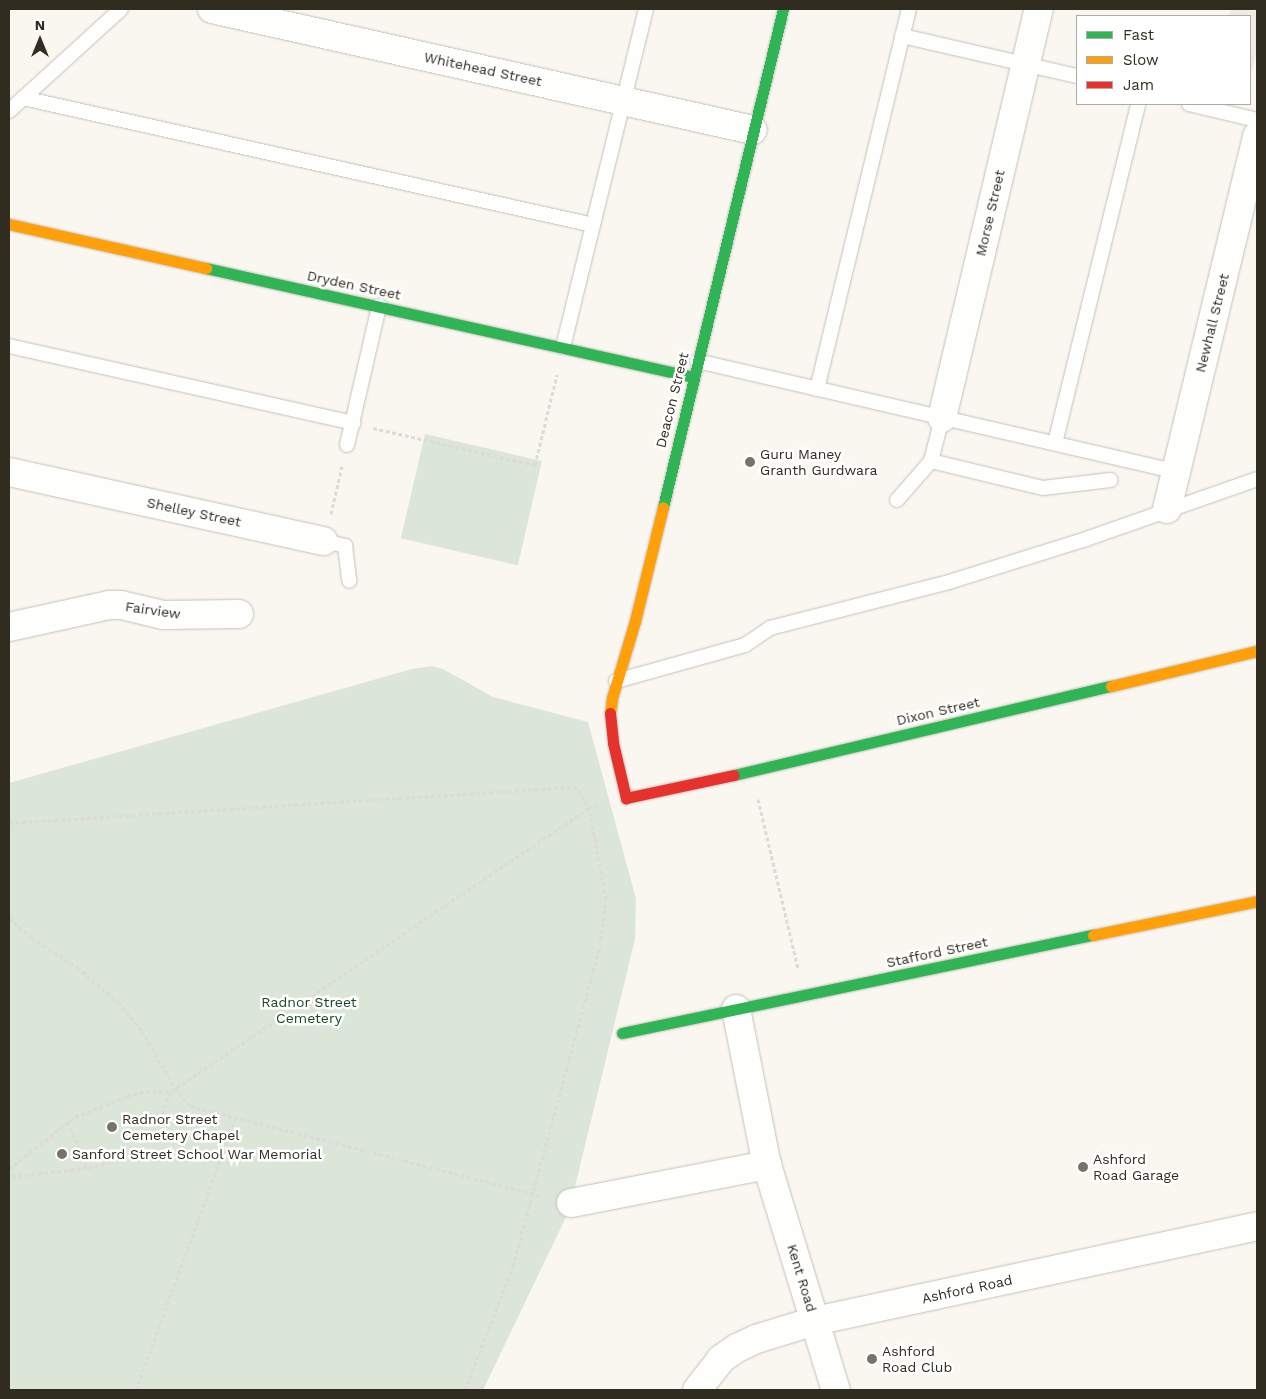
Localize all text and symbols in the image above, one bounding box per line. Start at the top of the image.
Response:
north arrow [15,15,65,65]
legend [1076,15,1251,105]
text: N [35,17,45,33]
text: Fast [1123,26,1154,44]
street label: Whitehead Street [422,48,544,90]
text: Slow [1123,51,1159,69]
text: Jam [1123,76,1154,94]
street label: Morse Street [972,168,1008,258]
street label: Dryden Street [306,267,402,303]
street label: Newhall Street [1192,272,1232,374]
street label: Deacon Street [652,350,692,450]
place label: Guru Maney Granth Gurdwara [760,446,877,478]
marker: Guru Maney Granth Gurdwara [744,456,756,468]
street label: Shelley Street [145,494,243,530]
street label: Fairview [124,598,182,622]
street label: Dixon Street [895,693,981,729]
street label: Stafford Street [885,933,989,971]
park label: Radnor Street Cemetery [261,994,357,1026]
place label: Radnor Street Cemetery Chapel [122,1111,240,1144]
marker: Radnor Street Cemetery Chapel [106,1121,118,1133]
place label: Sanford Street School War Memorial [72,1146,323,1162]
marker: Sanford Street School War Memorial [56,1148,68,1160]
place label: Ashford Road Garage [1093,1151,1179,1184]
marker: Ashford Road Garage [1077,1161,1089,1173]
street label: Kent Road [784,1242,820,1314]
street label: Ashford Road [920,1271,1014,1307]
place label: Ashford Road Club [882,1343,952,1375]
marker: Ashford Road Club [866,1353,878,1365]

